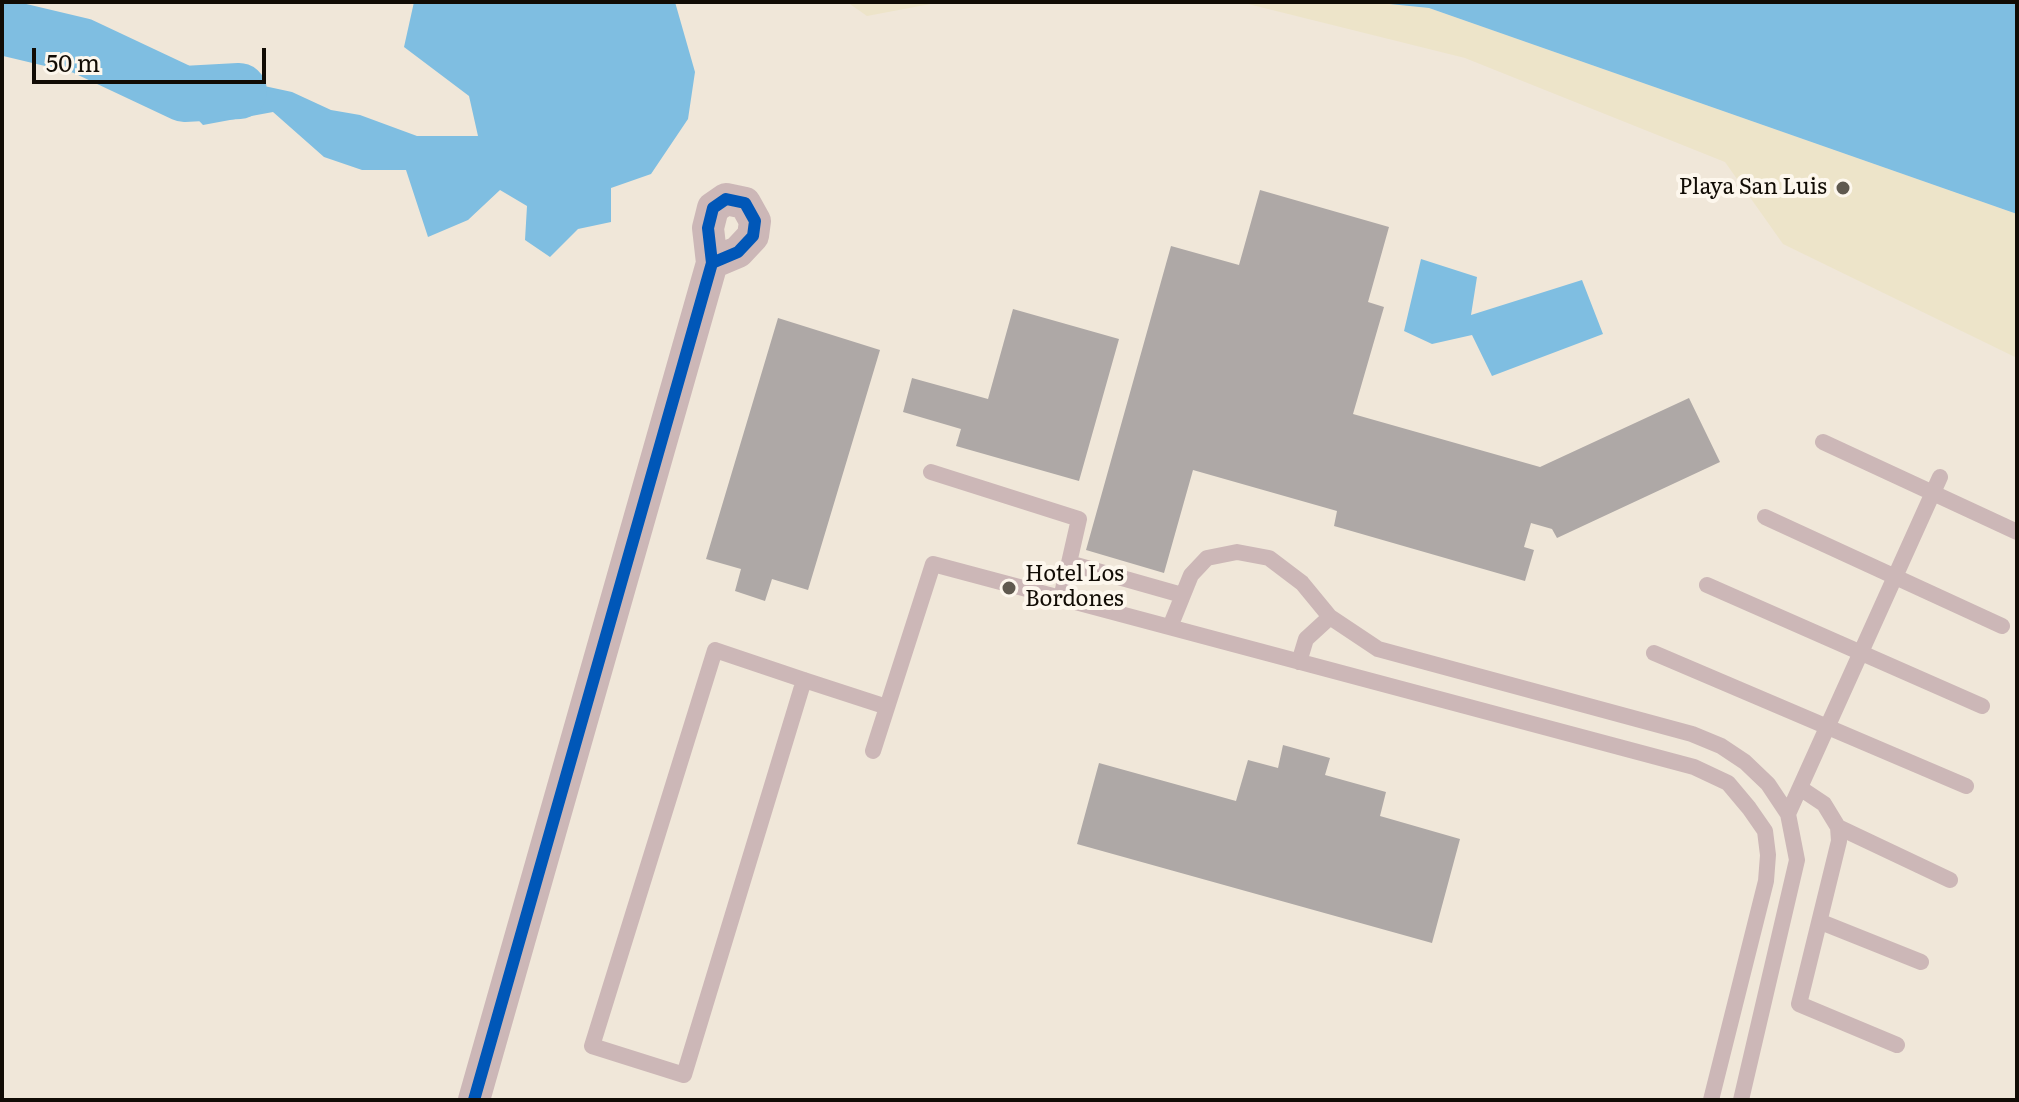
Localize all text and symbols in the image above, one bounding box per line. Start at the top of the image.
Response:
scale bar [36,32,270,82]
text: 50 m [46,44,100,79]
place label: Playa San Luis [1679,175,1827,201]
marker: Playa San Luis [1834,179,1852,197]
place label: Hotel Los Bordones [1025,562,1124,614]
marker: Hotel Los Bordones [1000,579,1018,597]

